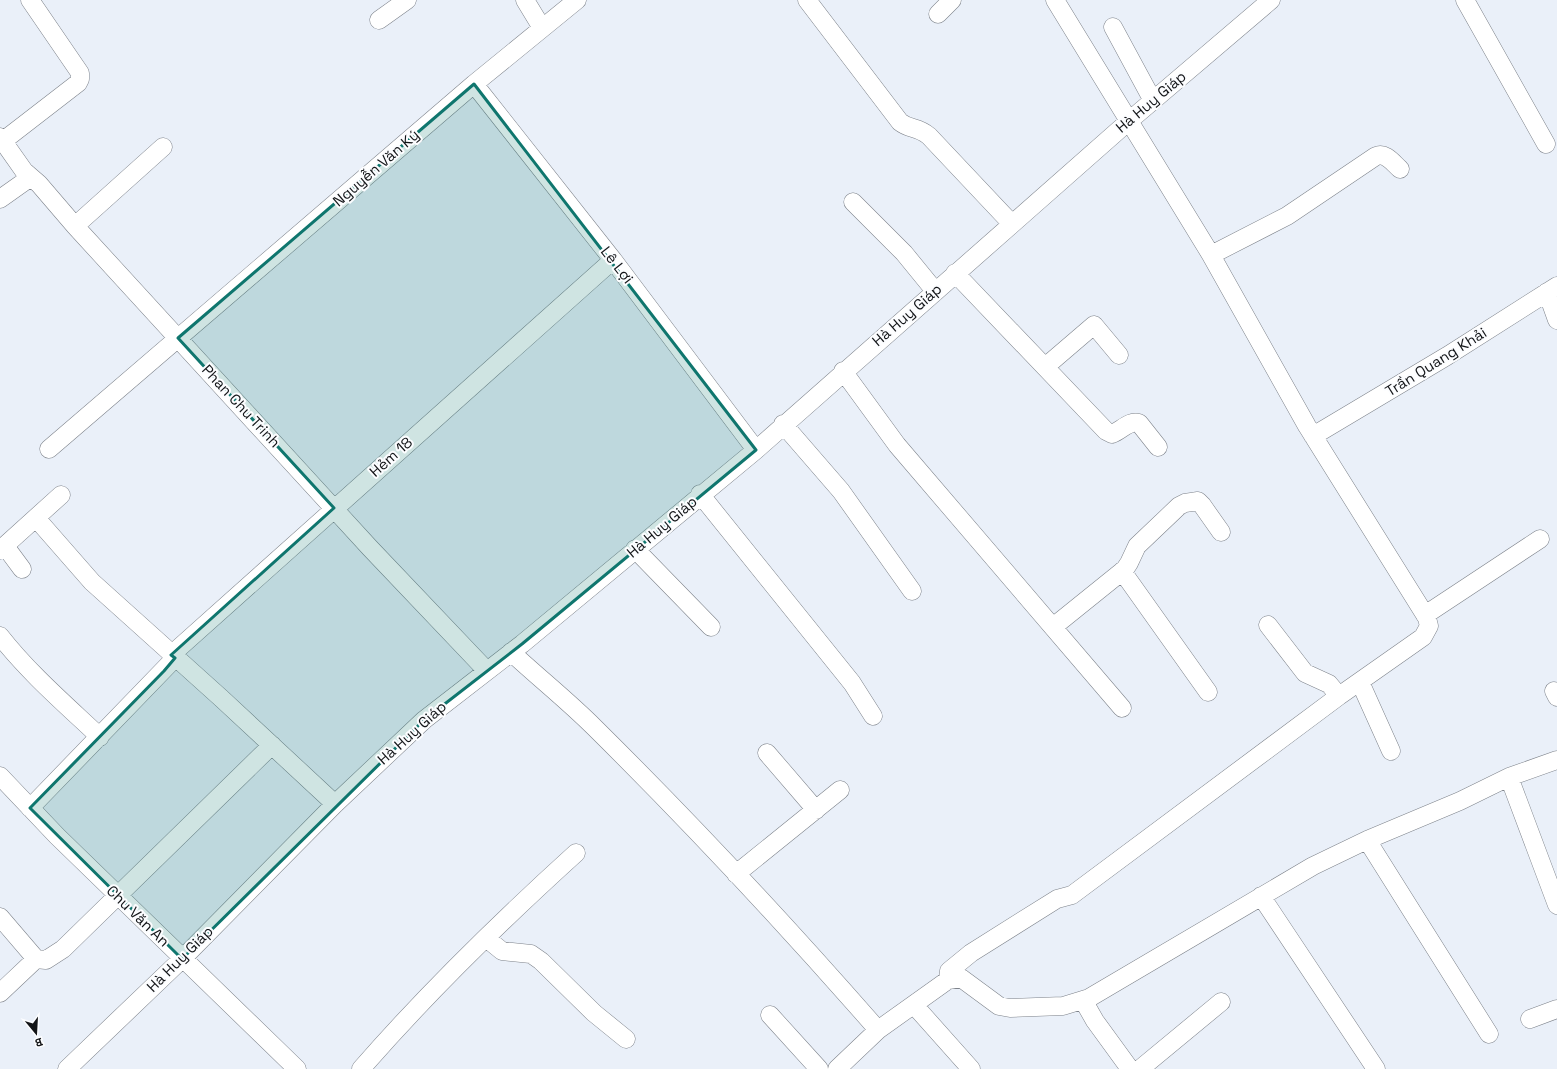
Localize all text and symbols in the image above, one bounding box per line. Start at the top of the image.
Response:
street label: Hà Huy Giáp [1112,67,1190,137]
street label: Nguyễn Văn Ký [329,125,423,210]
street label: Lê Lợi [597,242,638,287]
street label: Hà Huy Giáp [868,279,945,350]
street label: Trần Quang Khải [1382,323,1490,400]
street label: Phan Chu Trinh [198,360,285,451]
street label: Hẻm 18 [365,432,416,481]
street label: Hà Huy Giáp [623,492,701,562]
street label: Hà Huy Giáp [373,697,450,769]
street label: Chu Văn An [103,881,174,950]
street label: Hà Huy Giáp [142,921,217,996]
north arrow [16,1013,56,1053]
text: B [33,1035,45,1050]

